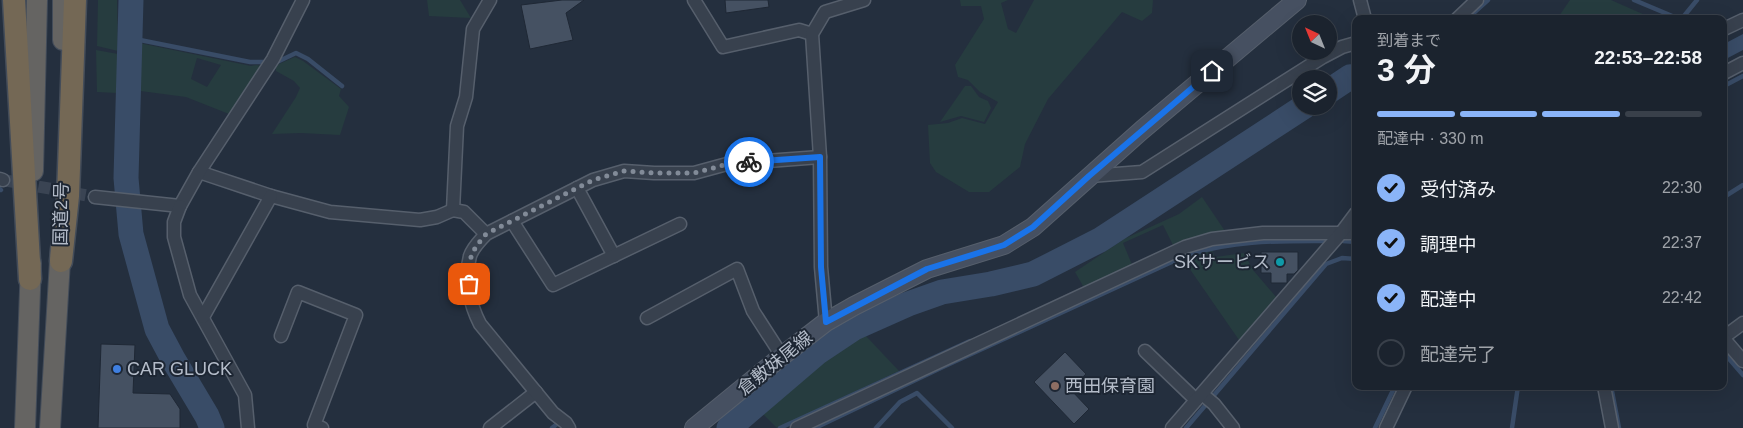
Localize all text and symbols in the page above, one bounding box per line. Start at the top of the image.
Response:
north arrow [1292,15,1338,60]
map controls [1292,15,1337,115]
text: 到着まで [1377,32,1441,49]
text: 22:53–22:58 [1594,47,1702,68]
pin [1191,50,1233,92]
text: 3 分 [1377,52,1436,88]
icon: home [1198,57,1226,85]
button: layers [1292,70,1337,115]
text: 配達中 · 330 m [1377,130,1484,147]
courier [724,137,774,187]
icon: bike [735,148,763,176]
icon: check [1377,174,1405,202]
text: 受付済み [1420,179,1496,200]
text: 22:30 [1662,179,1702,196]
street label: 国道2号 [50,182,72,246]
icon: check [1377,229,1405,257]
text: 調理中 [1420,234,1477,255]
text: 22:37 [1662,234,1702,251]
place label: SKサービス [1174,252,1270,272]
marker: SKサービス [1274,256,1286,268]
pin [448,263,490,305]
icon: bag [455,270,483,298]
icon: check [1377,284,1405,312]
text: 配達中 [1420,289,1477,310]
text: 22:42 [1662,289,1702,306]
street label: 倉敷妹尾線 [734,327,816,399]
text: 配達完了 [1420,344,1496,365]
place label: CAR GLUCK [127,359,232,379]
marker: CAR GLUCK [111,363,123,375]
place label: 西田保育園 [1065,376,1155,396]
marker: 西田保育園 [1049,380,1061,392]

